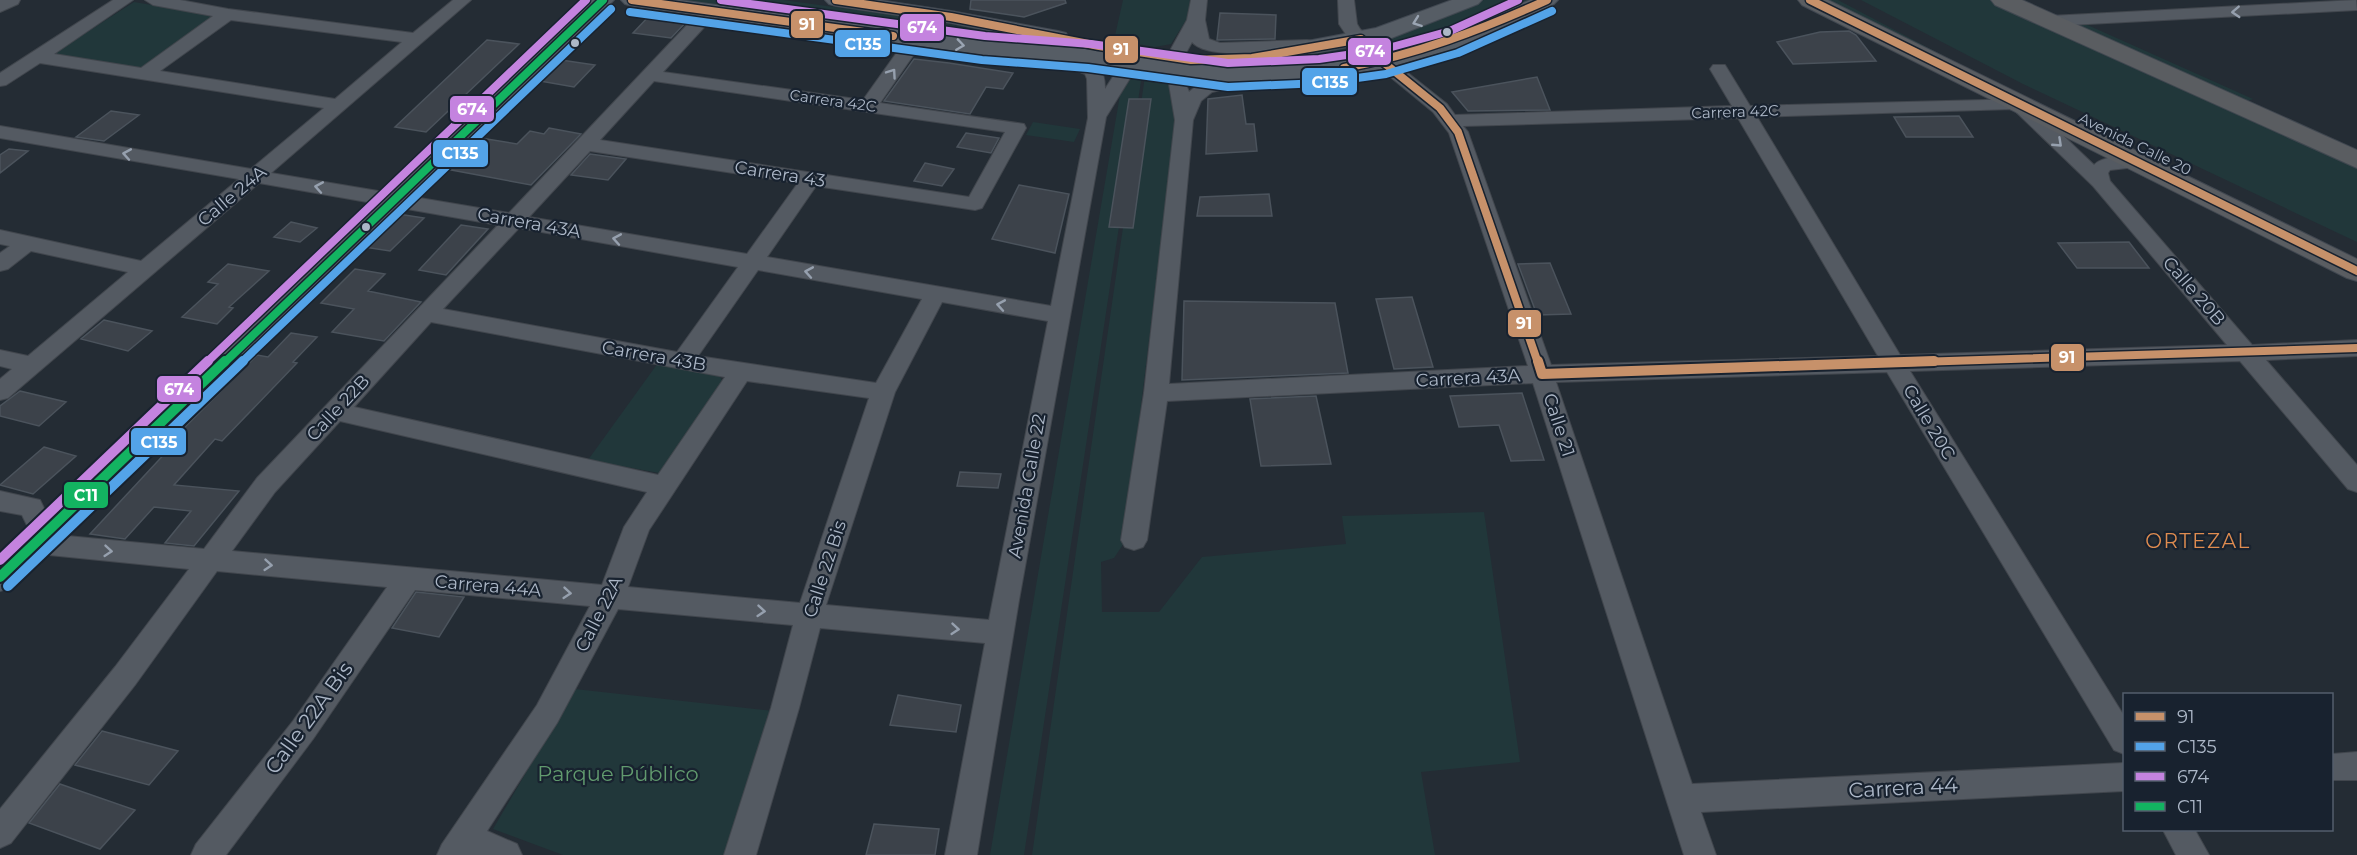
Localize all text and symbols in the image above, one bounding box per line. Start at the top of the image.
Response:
one-way arrow [2231,5,2240,18]
line badge: 91 [790,10,824,39]
line badge: 674 [899,13,945,42]
text: 91 [799,15,815,34]
one-way arrow [1412,15,1423,27]
text: 674 [907,18,937,37]
unlabelled marker [1441,26,1453,38]
line badge: C135 [834,29,891,58]
text: C135 [845,35,882,54]
line badge: 91 [1104,35,1139,64]
unlabelled marker [569,37,581,49]
line badge: 674 [1347,37,1392,66]
one-way arrow [956,39,965,51]
text: 91 [1113,40,1129,59]
text: 674 [1355,42,1385,61]
line badge: C135 [1301,67,1358,96]
one-way arrow [885,68,896,79]
text: C135 [1312,73,1349,92]
street label: Carrera 42C [788,85,878,116]
line badge: 674 [449,95,495,123]
text: 674 [457,100,487,119]
street label: Carrera 42C [1691,100,1779,123]
street label: Avenida Calle 20 [2076,108,2195,179]
one-way arrow [2052,136,2062,147]
line badge: C135 [432,139,489,168]
text: C135 [442,144,479,163]
one-way arrow [123,148,133,161]
street label: Carrera 43 [733,156,827,192]
street label: Calle 24A [193,161,271,231]
one-way arrow [315,182,324,194]
street label: Carrera 43A [476,203,583,243]
unlabelled marker [360,221,372,233]
one-way arrow [612,233,622,245]
street label: Calle 20B [2158,252,2230,330]
one-way arrow [804,266,814,278]
one-way arrow [997,299,1006,311]
line badge: 91 [1507,309,1542,338]
text: 91 [1516,314,1532,333]
street label: Carrera 43B [600,336,708,376]
line badge: 91 [2050,343,2085,372]
text: 91 [2059,348,2075,367]
street label: Carrera 43A [1415,364,1521,392]
street label: Calle 22B [302,370,374,446]
line badge: 674 [156,375,202,403]
text: 674 [164,380,194,399]
street label: Calle 20C [1898,381,1960,464]
street label: Calle 21 [1538,391,1580,459]
street label: Avenida Calle 22 [1003,412,1051,560]
line badge: C135 [130,427,187,456]
text: C135 [141,433,178,452]
line badge: C11 [63,481,109,509]
text: C11 [74,486,98,505]
street label: Calle 22 Bis [799,517,851,620]
district label: ORTEZAL [2145,529,2251,553]
one-way arrow [103,544,112,557]
one-way arrow [264,559,273,572]
street label: Carrera 44A [434,570,542,602]
street label: Calle 22A [571,572,627,655]
one-way arrow [563,586,572,599]
one-way arrow [757,604,766,617]
one-way arrow [951,622,960,635]
street label: Calle 22A Bis [259,657,358,779]
legend [2123,693,2333,831]
text: 91 [2177,706,2194,728]
text: C135 [2177,736,2217,758]
park label: Parque Público [537,761,699,786]
text: 674 [2177,766,2209,788]
street label: Carrera 44 [1848,772,1958,803]
text: C11 [2177,796,2203,818]

